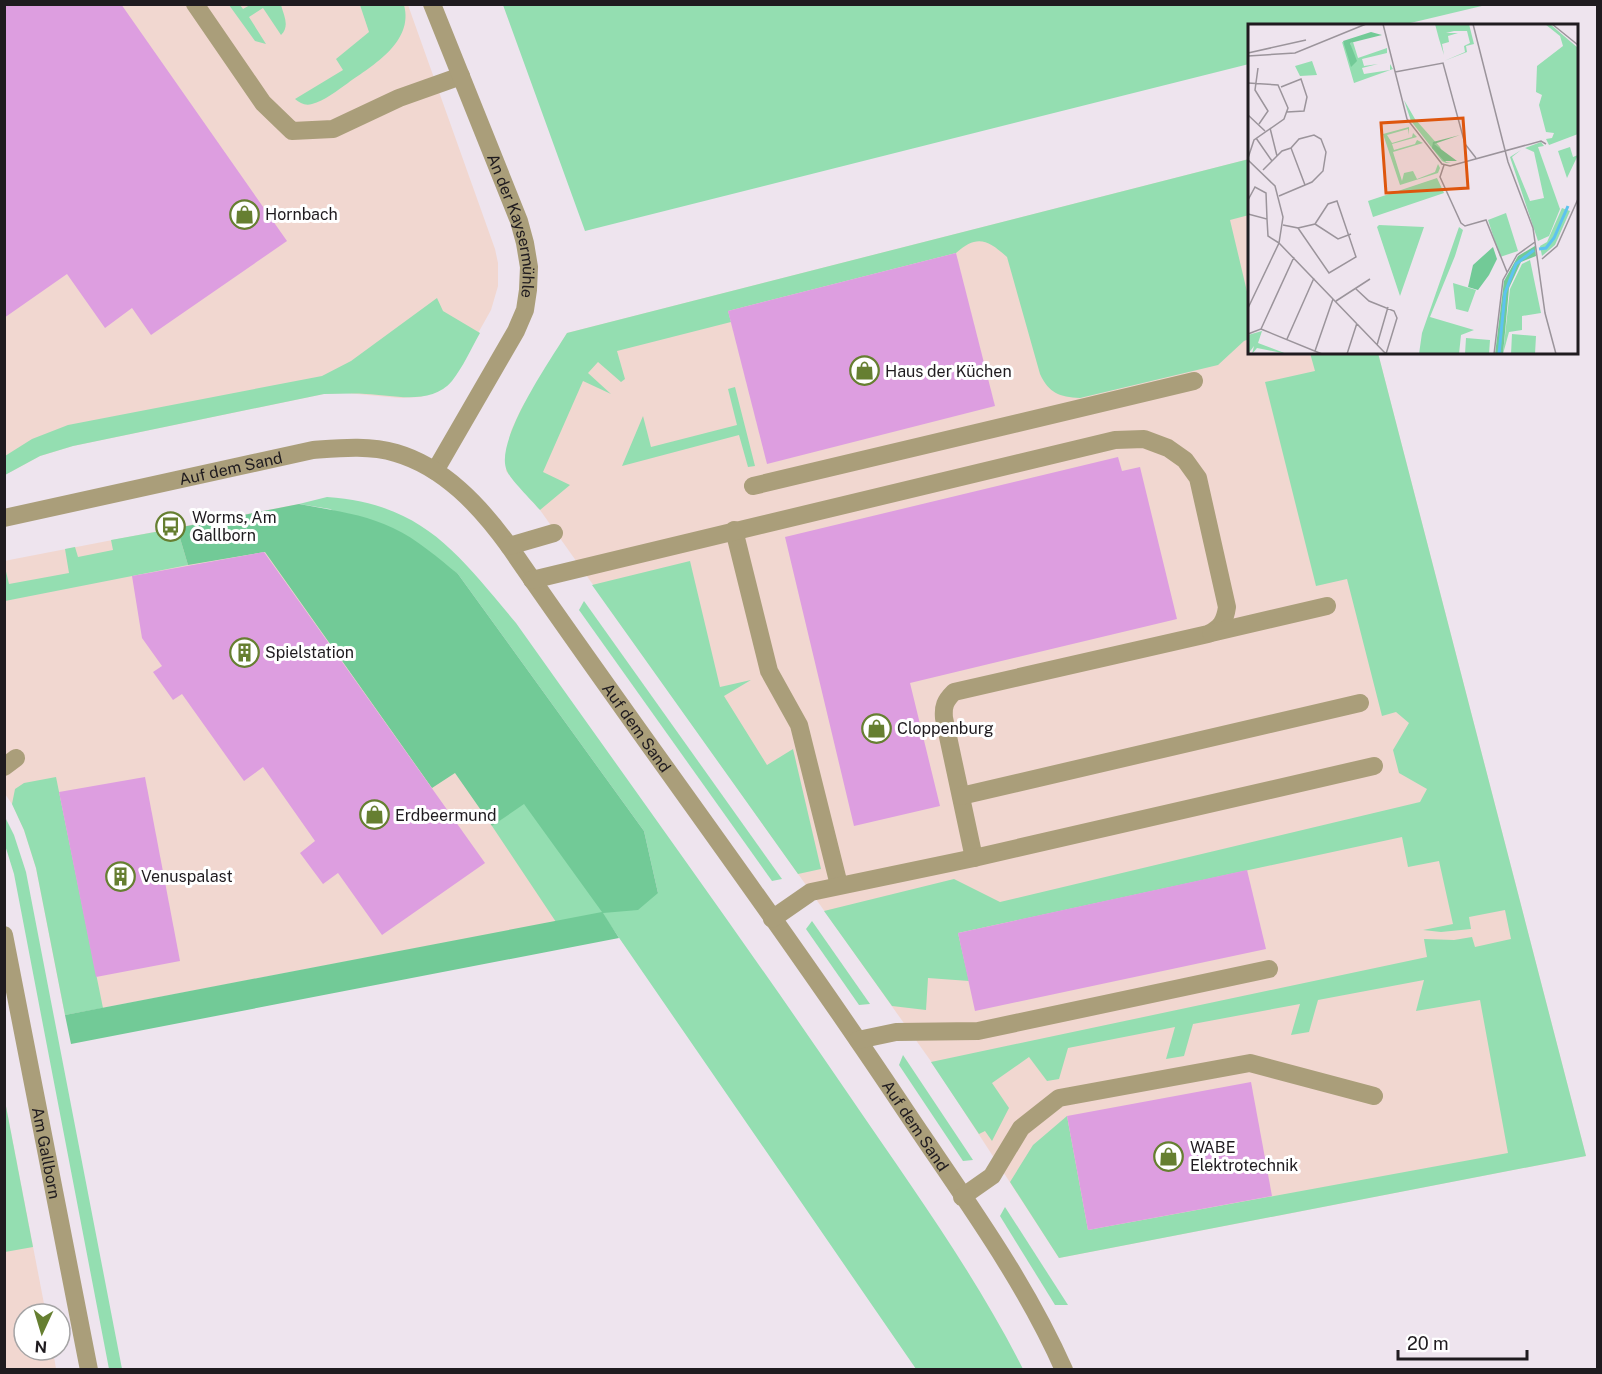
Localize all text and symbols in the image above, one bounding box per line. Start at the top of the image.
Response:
inset map [1248,24,1578,354]
street label: An der Kaysermühle [483,151,539,300]
shop icon: Hornbach [228,198,260,230]
place label: Hornbach [265,205,338,224]
shop icon: Haus der Küchen [848,355,880,387]
place label: Haus der Küchen [885,362,1012,381]
street label: Auf dem Sand [177,448,284,489]
place label: Worms, Am Gallborn [192,508,277,545]
bus stop icon: Worms, Am Gallborn [155,510,187,542]
building icon: Spielstation [228,636,260,668]
place label: Spielstation [265,643,354,662]
street label: Auf dem Sand [599,679,675,776]
shop icon: Cloppenburg [860,712,892,744]
place label: Cloppenburg [897,719,994,738]
shop icon: Erdbeermund [358,799,390,831]
place label: Erdbeermund [395,806,496,825]
building icon: Venuspalast [104,860,136,892]
place label: Venuspalast [141,867,233,886]
street label: Auf dem Sand [878,1077,953,1175]
street label: Am Gallborn [28,1105,65,1200]
place label: WABE Elektrotechnik [1190,1138,1298,1175]
shop icon: WABE Elektrotechnik [1153,1140,1185,1172]
north arrow [12,1302,72,1362]
scale bar [1398,1323,1527,1361]
text: 20 m [1407,1333,1449,1354]
text: N [34,1337,48,1356]

